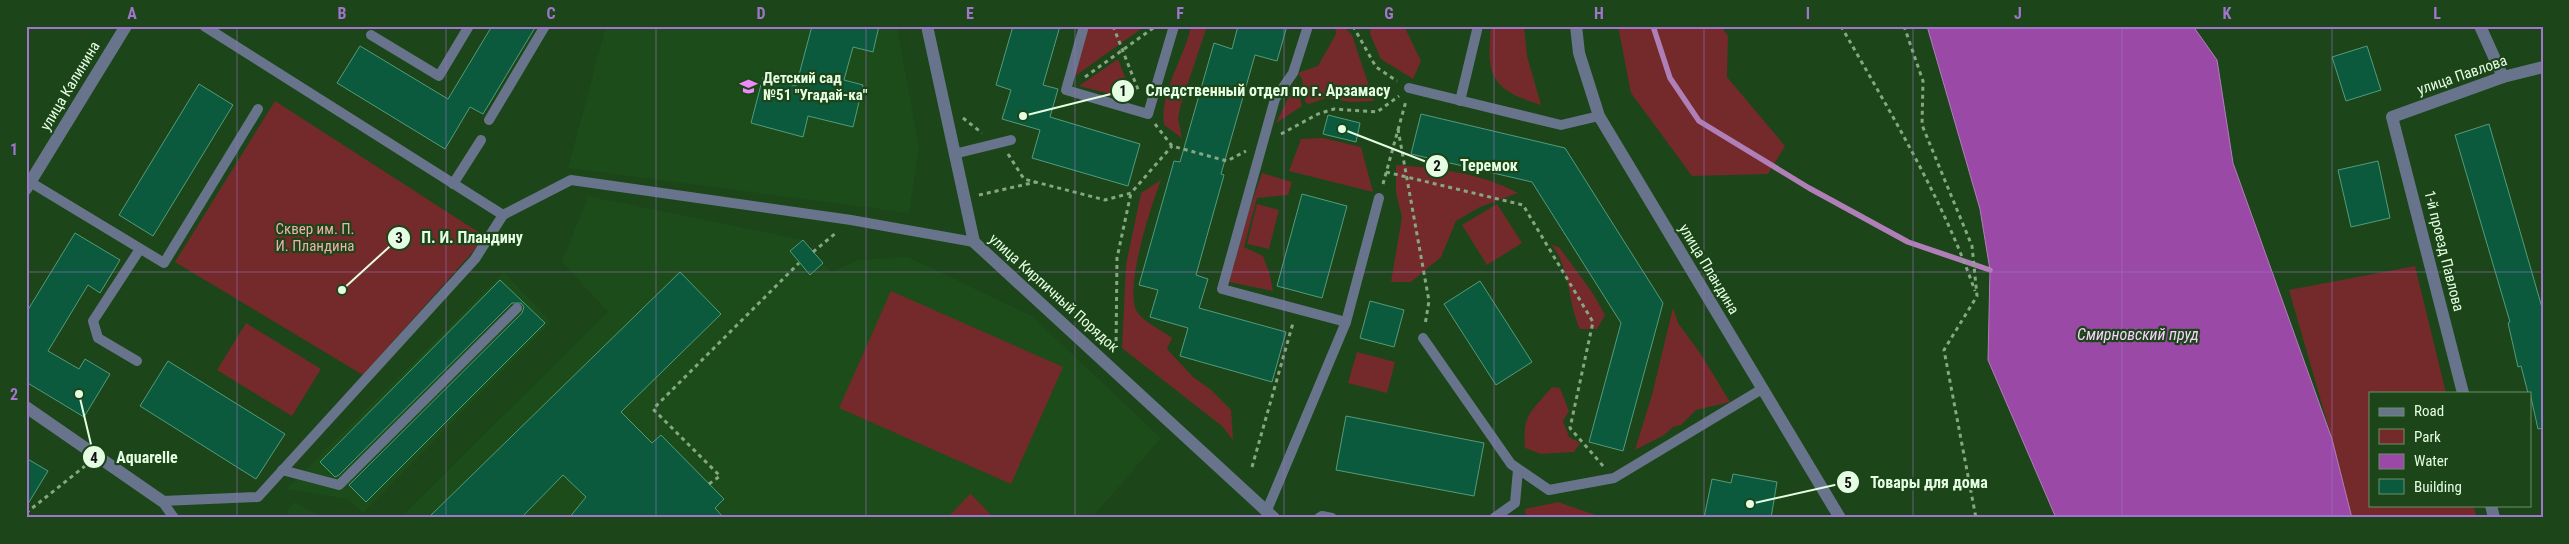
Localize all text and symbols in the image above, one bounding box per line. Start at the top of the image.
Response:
text: A [127,4,137,23]
text: B [338,4,347,23]
text: C [546,4,556,23]
text: D [756,4,766,23]
text: E [966,4,974,23]
text: F [1176,4,1184,23]
text: G [1384,4,1394,23]
text: H [1594,4,1604,23]
text: I [1806,4,1810,23]
text: J [2014,4,2022,23]
text: K [2223,4,2232,23]
text: L [2433,4,2441,23]
street label: улица Калинина [36,38,104,134]
street label: улица Павлова [2415,51,2509,99]
place label: Детский сад №51 "Угадай-ка" [763,69,868,104]
callout: Следственный отдел по г. Арзамасу [1110,75,1400,106]
school or university icon: Детский сад №51 "Угадай-ка" [739,77,759,97]
text: Следственный отдел по г. Арзамасу [1146,81,1390,100]
text: 1 [1119,82,1127,100]
text: 1 [10,140,18,159]
callout: Теремок [1425,150,1528,181]
text: Теремок [1460,156,1518,175]
text: 2 [1433,157,1441,175]
street label: 1-й проезд Павлова [2420,189,2468,313]
park label: Сквер им. П. И. Пландина [275,220,355,255]
street label: улица Пландина [1675,221,1743,317]
callout: П. И. Пландину [387,222,533,253]
text: П. И. Пландину [421,228,523,247]
text: 3 [395,229,403,247]
street label: улица Кирпичный Порядок [985,230,1123,356]
water label: Смирновский пруд [2077,325,2199,344]
text: 2 [10,385,18,404]
legend [2369,392,2532,506]
text: Road [2414,402,2444,420]
text: Park [2414,428,2441,446]
callout: Aquarelle [81,442,188,473]
text: Aquarelle [116,448,178,467]
text: 4 [90,449,98,467]
text: Water [2414,452,2449,470]
callout: Товары для дома [1836,467,1998,498]
text: Товары для дома [1870,473,1988,492]
text: 5 [1844,474,1852,492]
text: Building [2414,478,2462,496]

